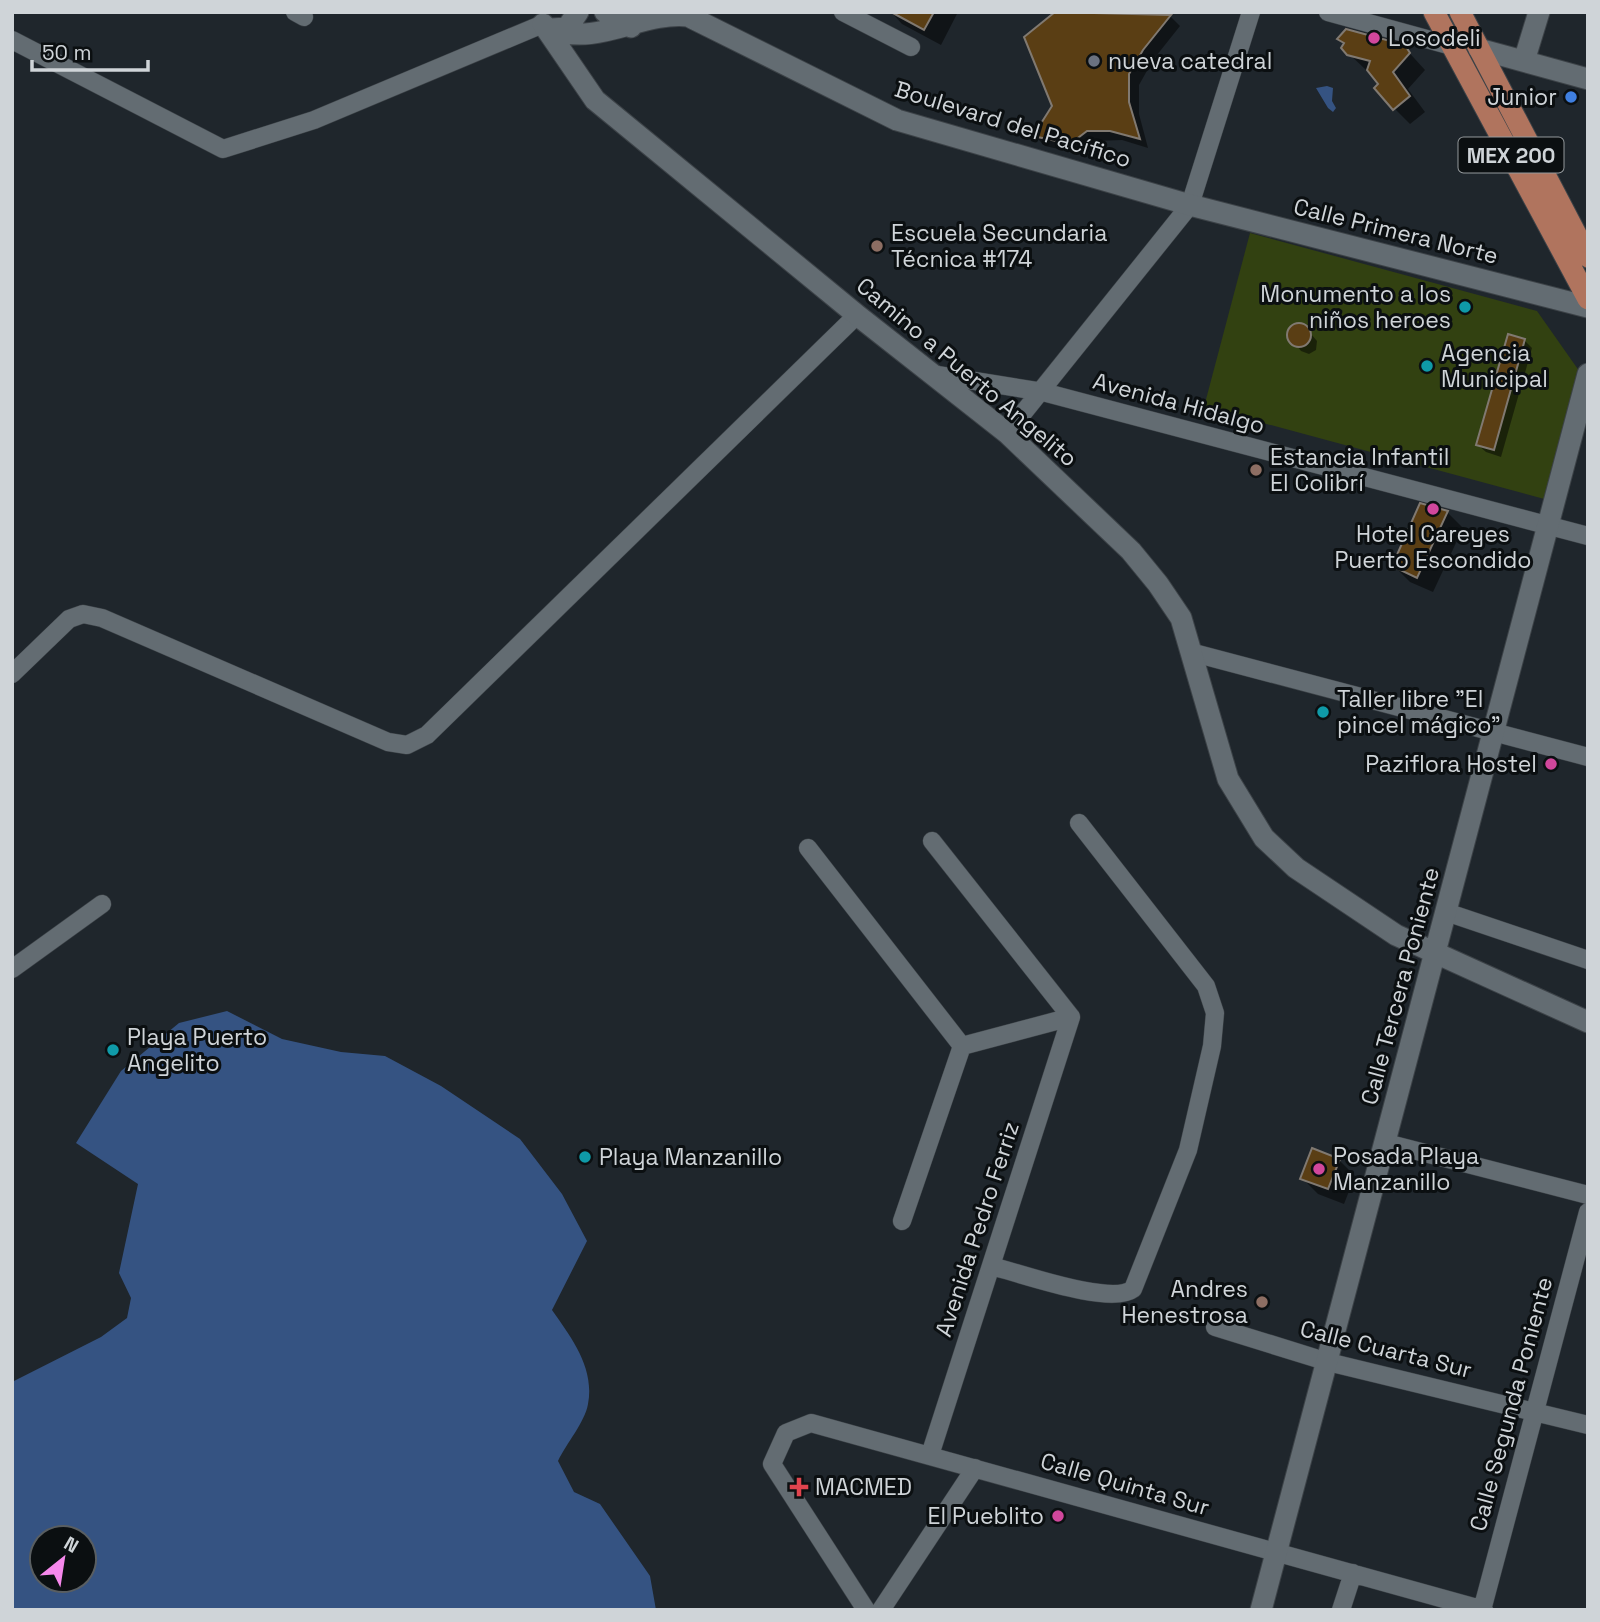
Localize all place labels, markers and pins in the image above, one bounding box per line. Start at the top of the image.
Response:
place label: Losodeli [1388,23,1481,53]
marker: Losodeli [1366,30,1382,46]
place label: nueva catedral [1108,46,1272,76]
marker: nueva catedral [1086,53,1102,69]
place label: Junior [1487,82,1557,112]
marker: Junior [1563,89,1579,105]
place label: Escuela Secundaria Técnica #174 [891,218,1107,274]
marker: Escuela Secundaria Técnica #174 [869,238,885,254]
place label: Monumento a los niños heroes [1260,279,1451,335]
marker: Monumento a los niños heroes [1457,299,1473,315]
place label: Agencia Municipal [1441,338,1548,394]
marker: Agencia Municipal [1419,358,1435,374]
place label: Estancia Infantil El Colibrí [1270,442,1449,498]
marker: Estancia Infantil El Colibrí [1248,462,1264,478]
marker: Hotel Careyes Puerto Escondido [1425,501,1441,517]
place label: Hotel Careyes Puerto Escondido [1334,519,1532,575]
place label: Taller libre "El pincel mágico" [1337,684,1501,740]
marker: Taller libre "El pincel mágico" [1315,704,1331,720]
place label: Paziflora Hostel [1365,749,1537,779]
marker: Paziflora Hostel [1543,756,1559,772]
place label: Playa Puerto Angelito [127,1022,267,1078]
marker: Playa Puerto Angelito [105,1042,121,1058]
place label: Posada Playa Manzanillo [1333,1141,1479,1197]
place label: Playa Manzanillo [599,1142,782,1172]
marker: Playa Manzanillo [577,1149,593,1165]
marker: Posada Playa Manzanillo [1311,1161,1327,1177]
place label: Andres Henestrosa [1121,1274,1248,1330]
marker: Andres Henestrosa [1254,1294,1270,1310]
place label: MACMED [815,1472,912,1502]
marker: MACMED [789,1477,809,1497]
place label: El Pueblito [928,1501,1044,1531]
marker: El Pueblito [1050,1508,1066,1524]

